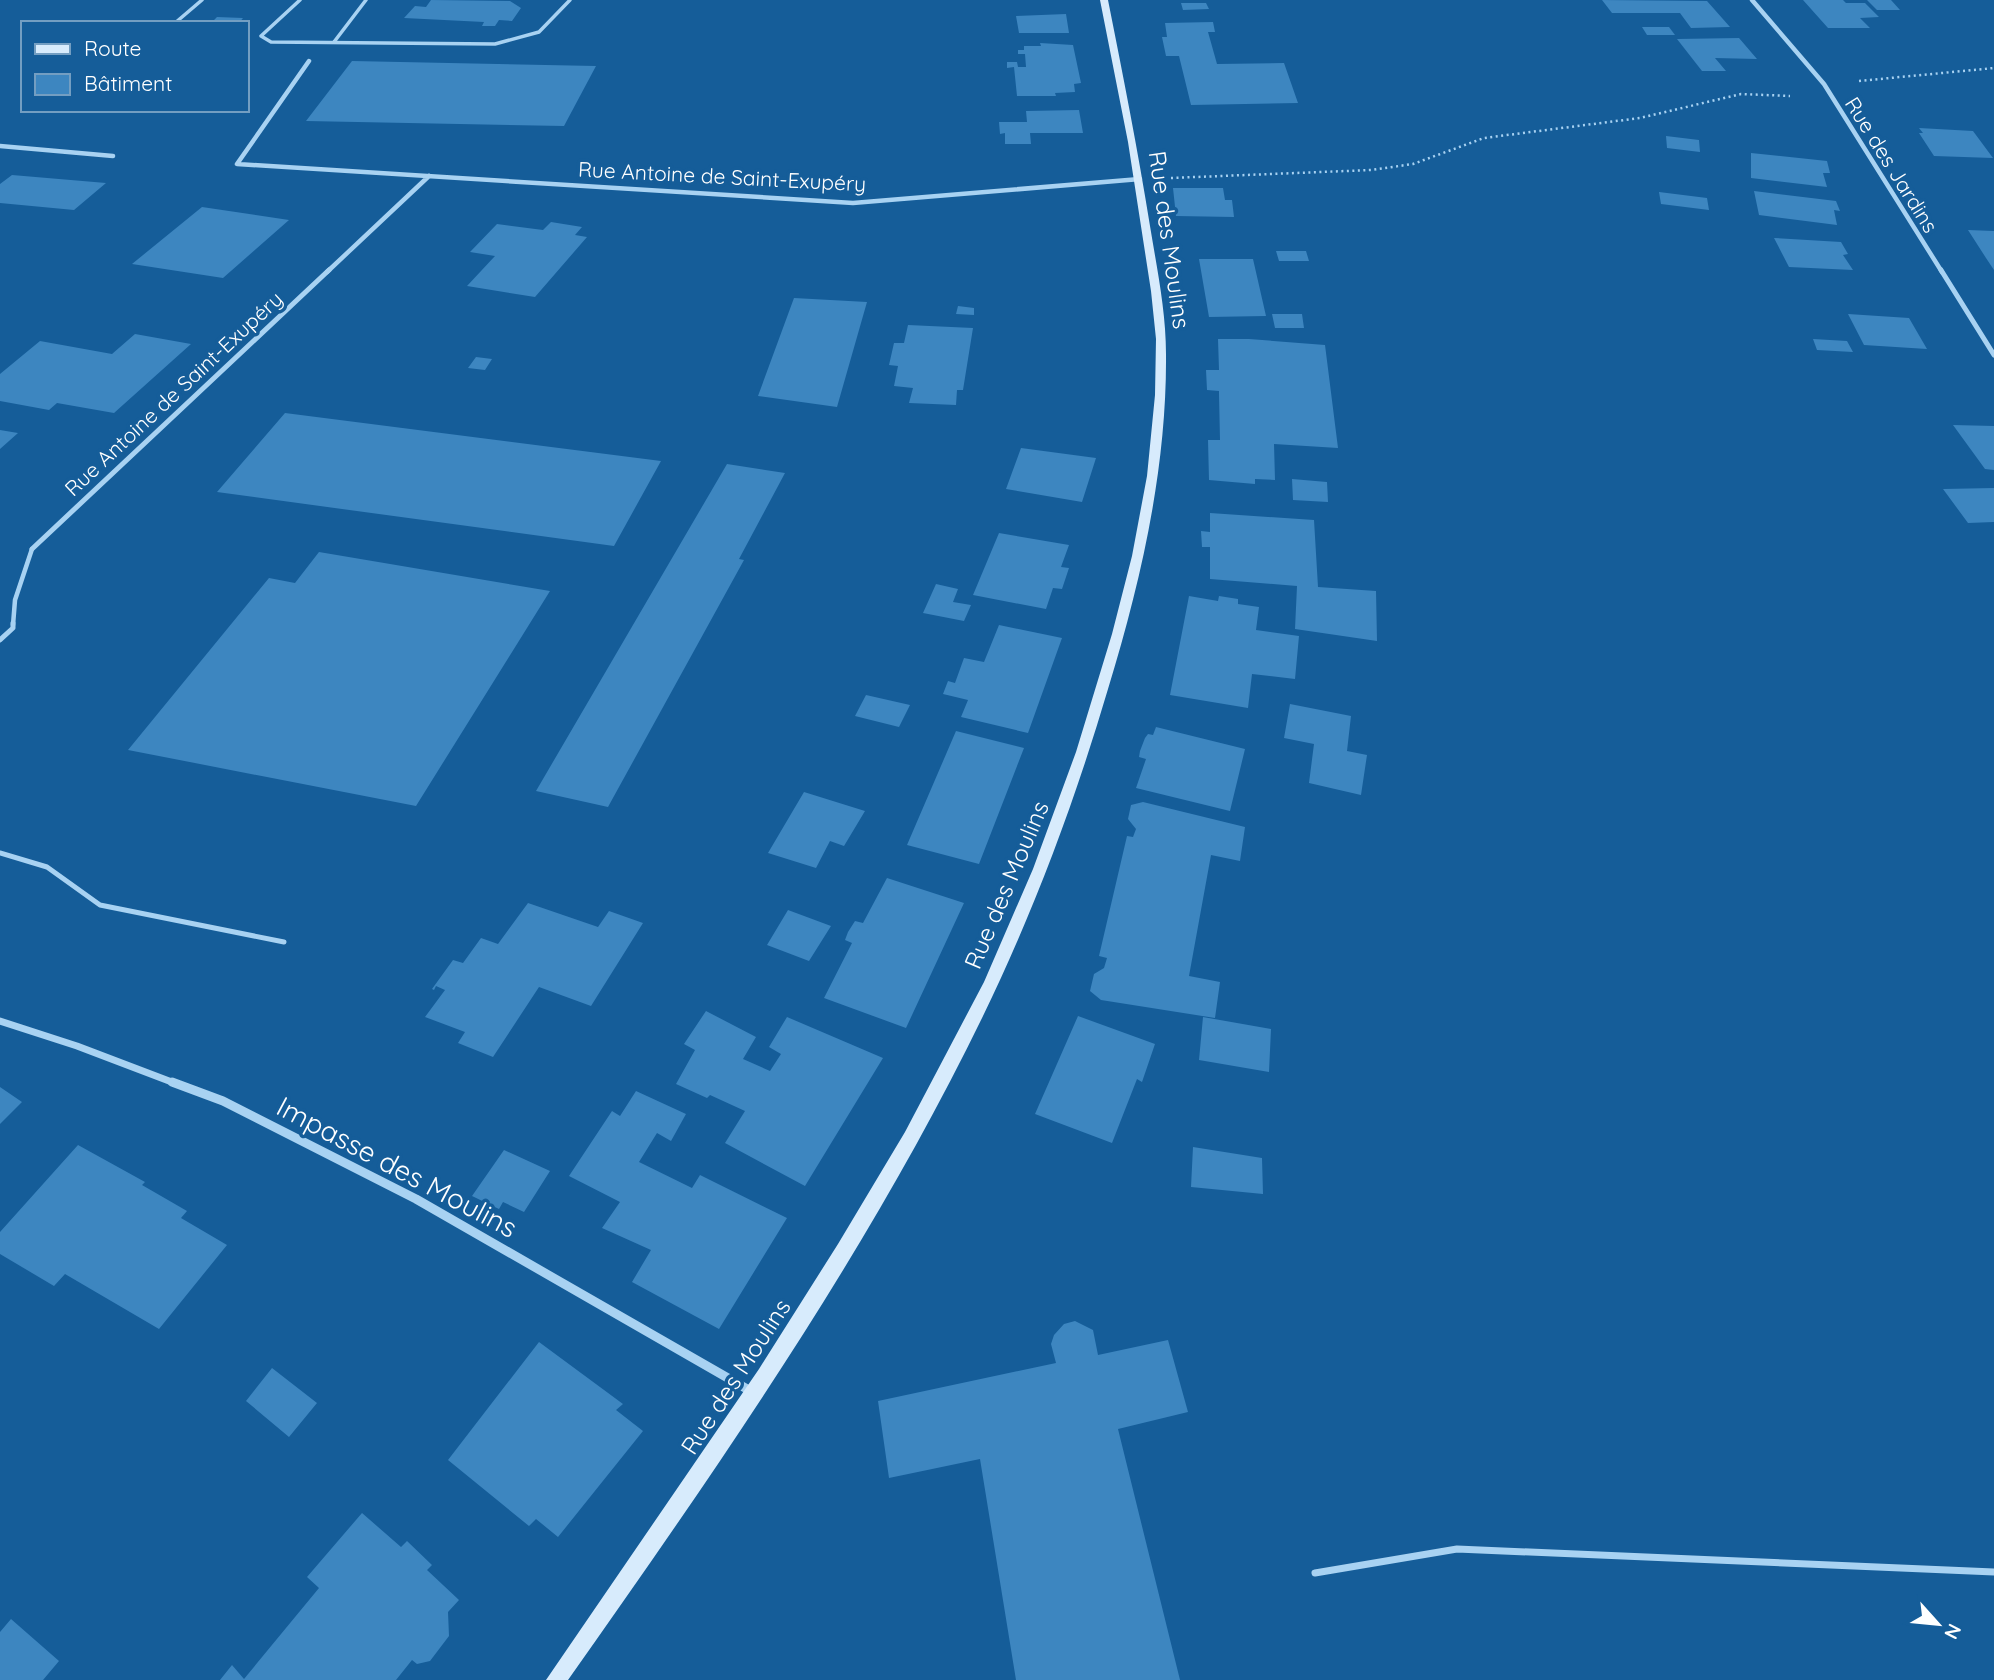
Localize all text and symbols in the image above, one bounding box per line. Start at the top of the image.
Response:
legend [21,21,248,112]
text: Route [84,35,141,61]
text: Bâtiment [84,70,172,96]
street label: Rue des Jardins [1840,92,1944,237]
street label: Rue des Moulins [1143,149,1197,331]
street label: Rue Antoine de Saint-Exupéry [577,155,867,197]
street label: Rue Antoine de Saint-Exupéry [59,285,288,501]
street label: Rue des Moulins [957,796,1055,973]
street label: Impasse des Moulins [271,1088,524,1245]
street label: Rue des Moulins [674,1293,797,1460]
north arrow [1903,1589,1973,1659]
text: N [1939,1620,1967,1643]

